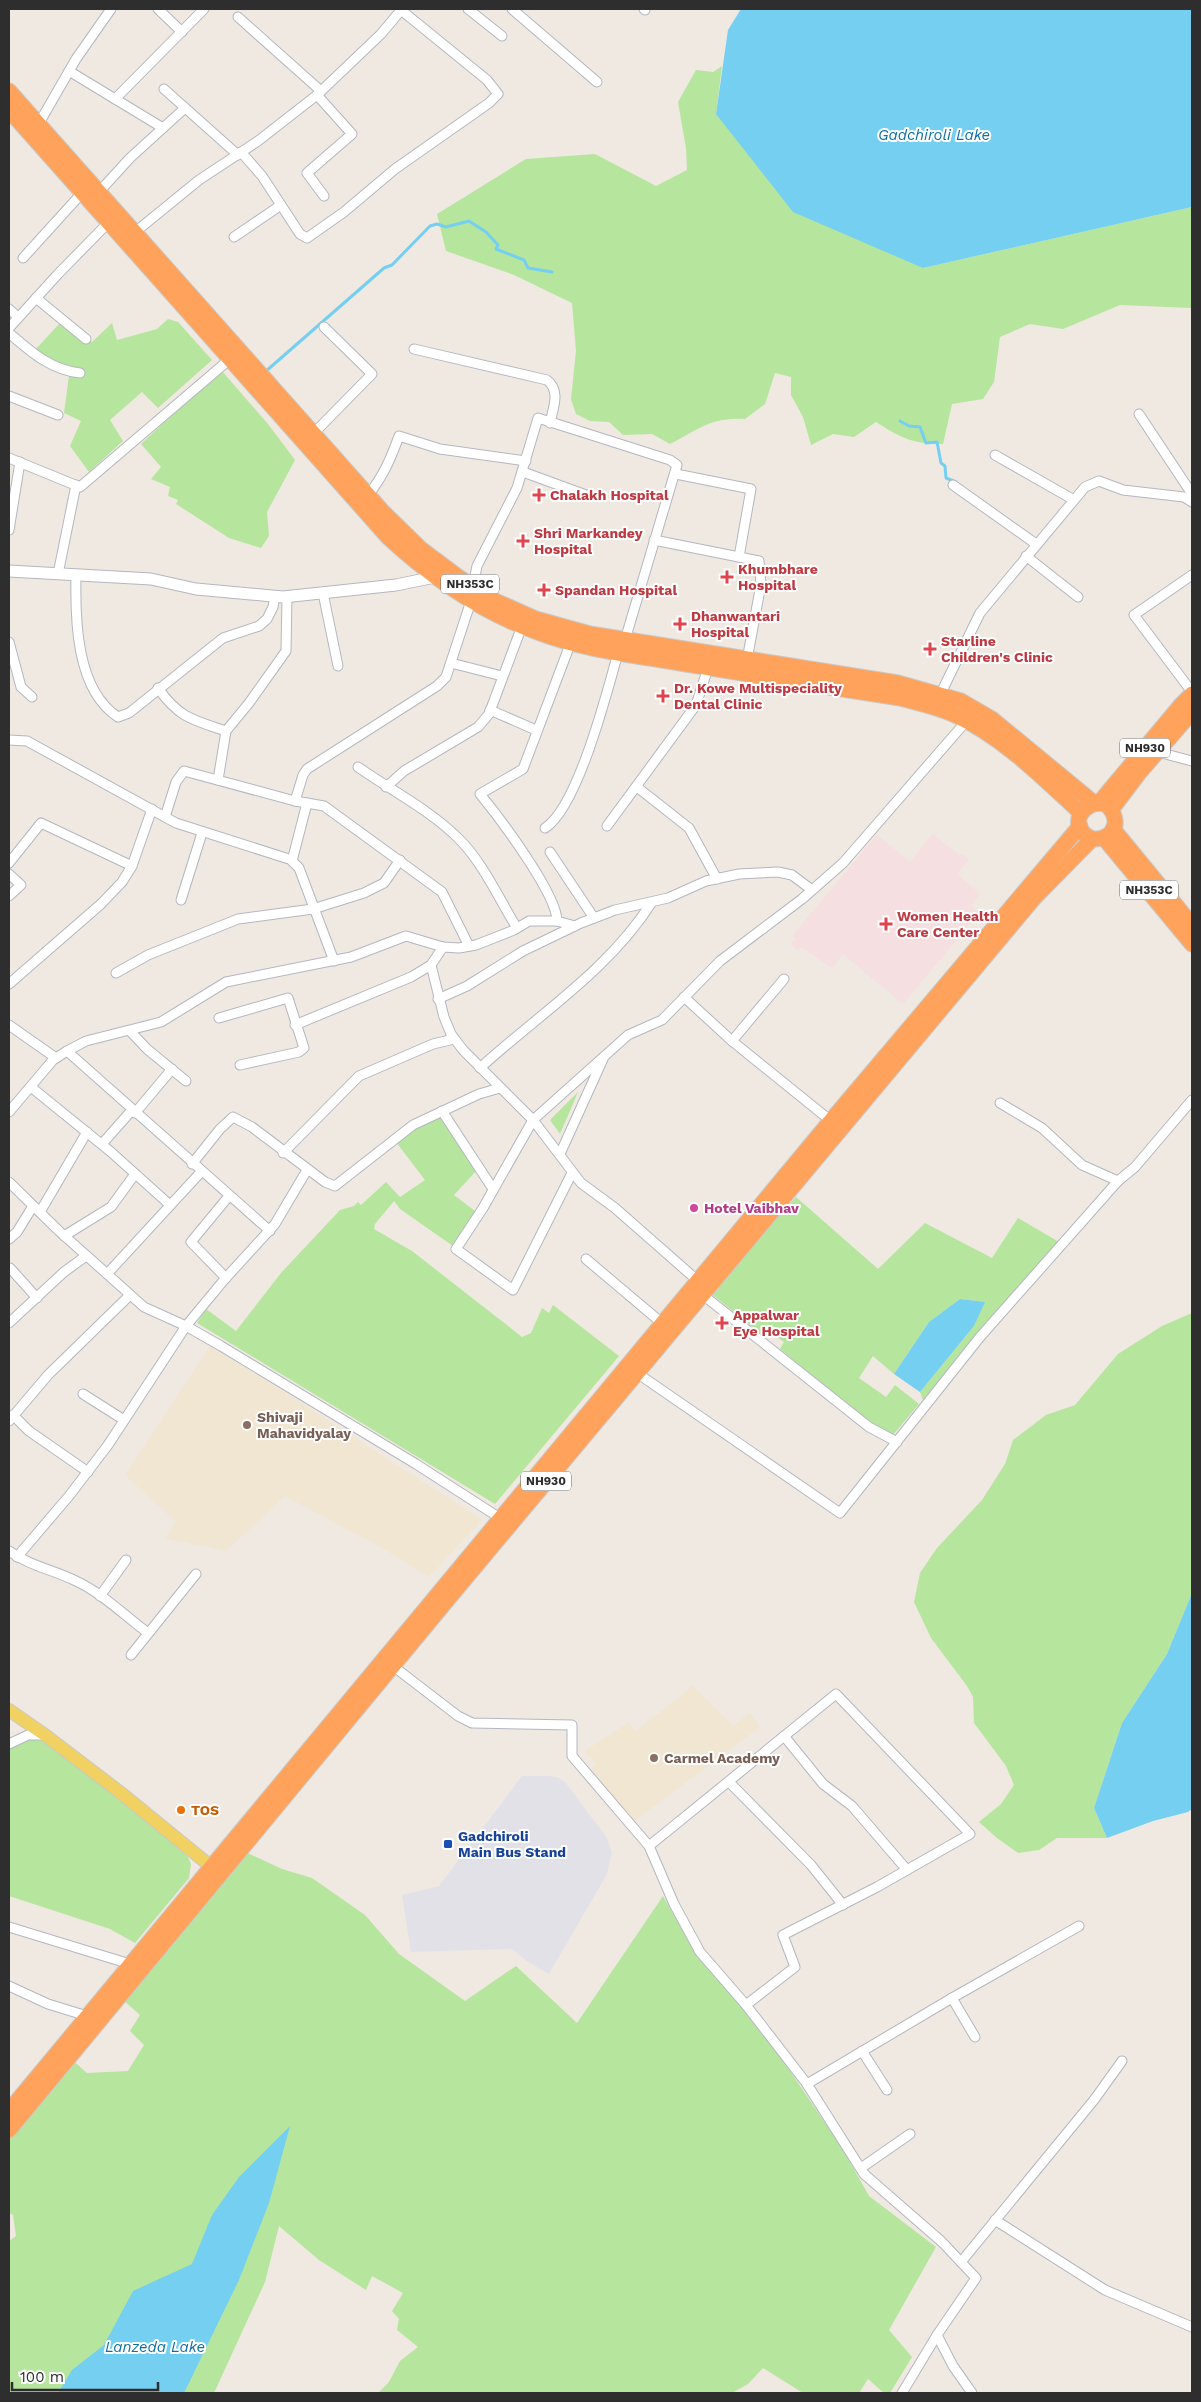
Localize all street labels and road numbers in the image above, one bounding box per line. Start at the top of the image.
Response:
road number: NH353C [441,574,499,594]
road number: NH930 [1120,738,1170,758]
road number: NH353C [1120,880,1178,900]
road number: NH930 [521,1472,571,1490]

